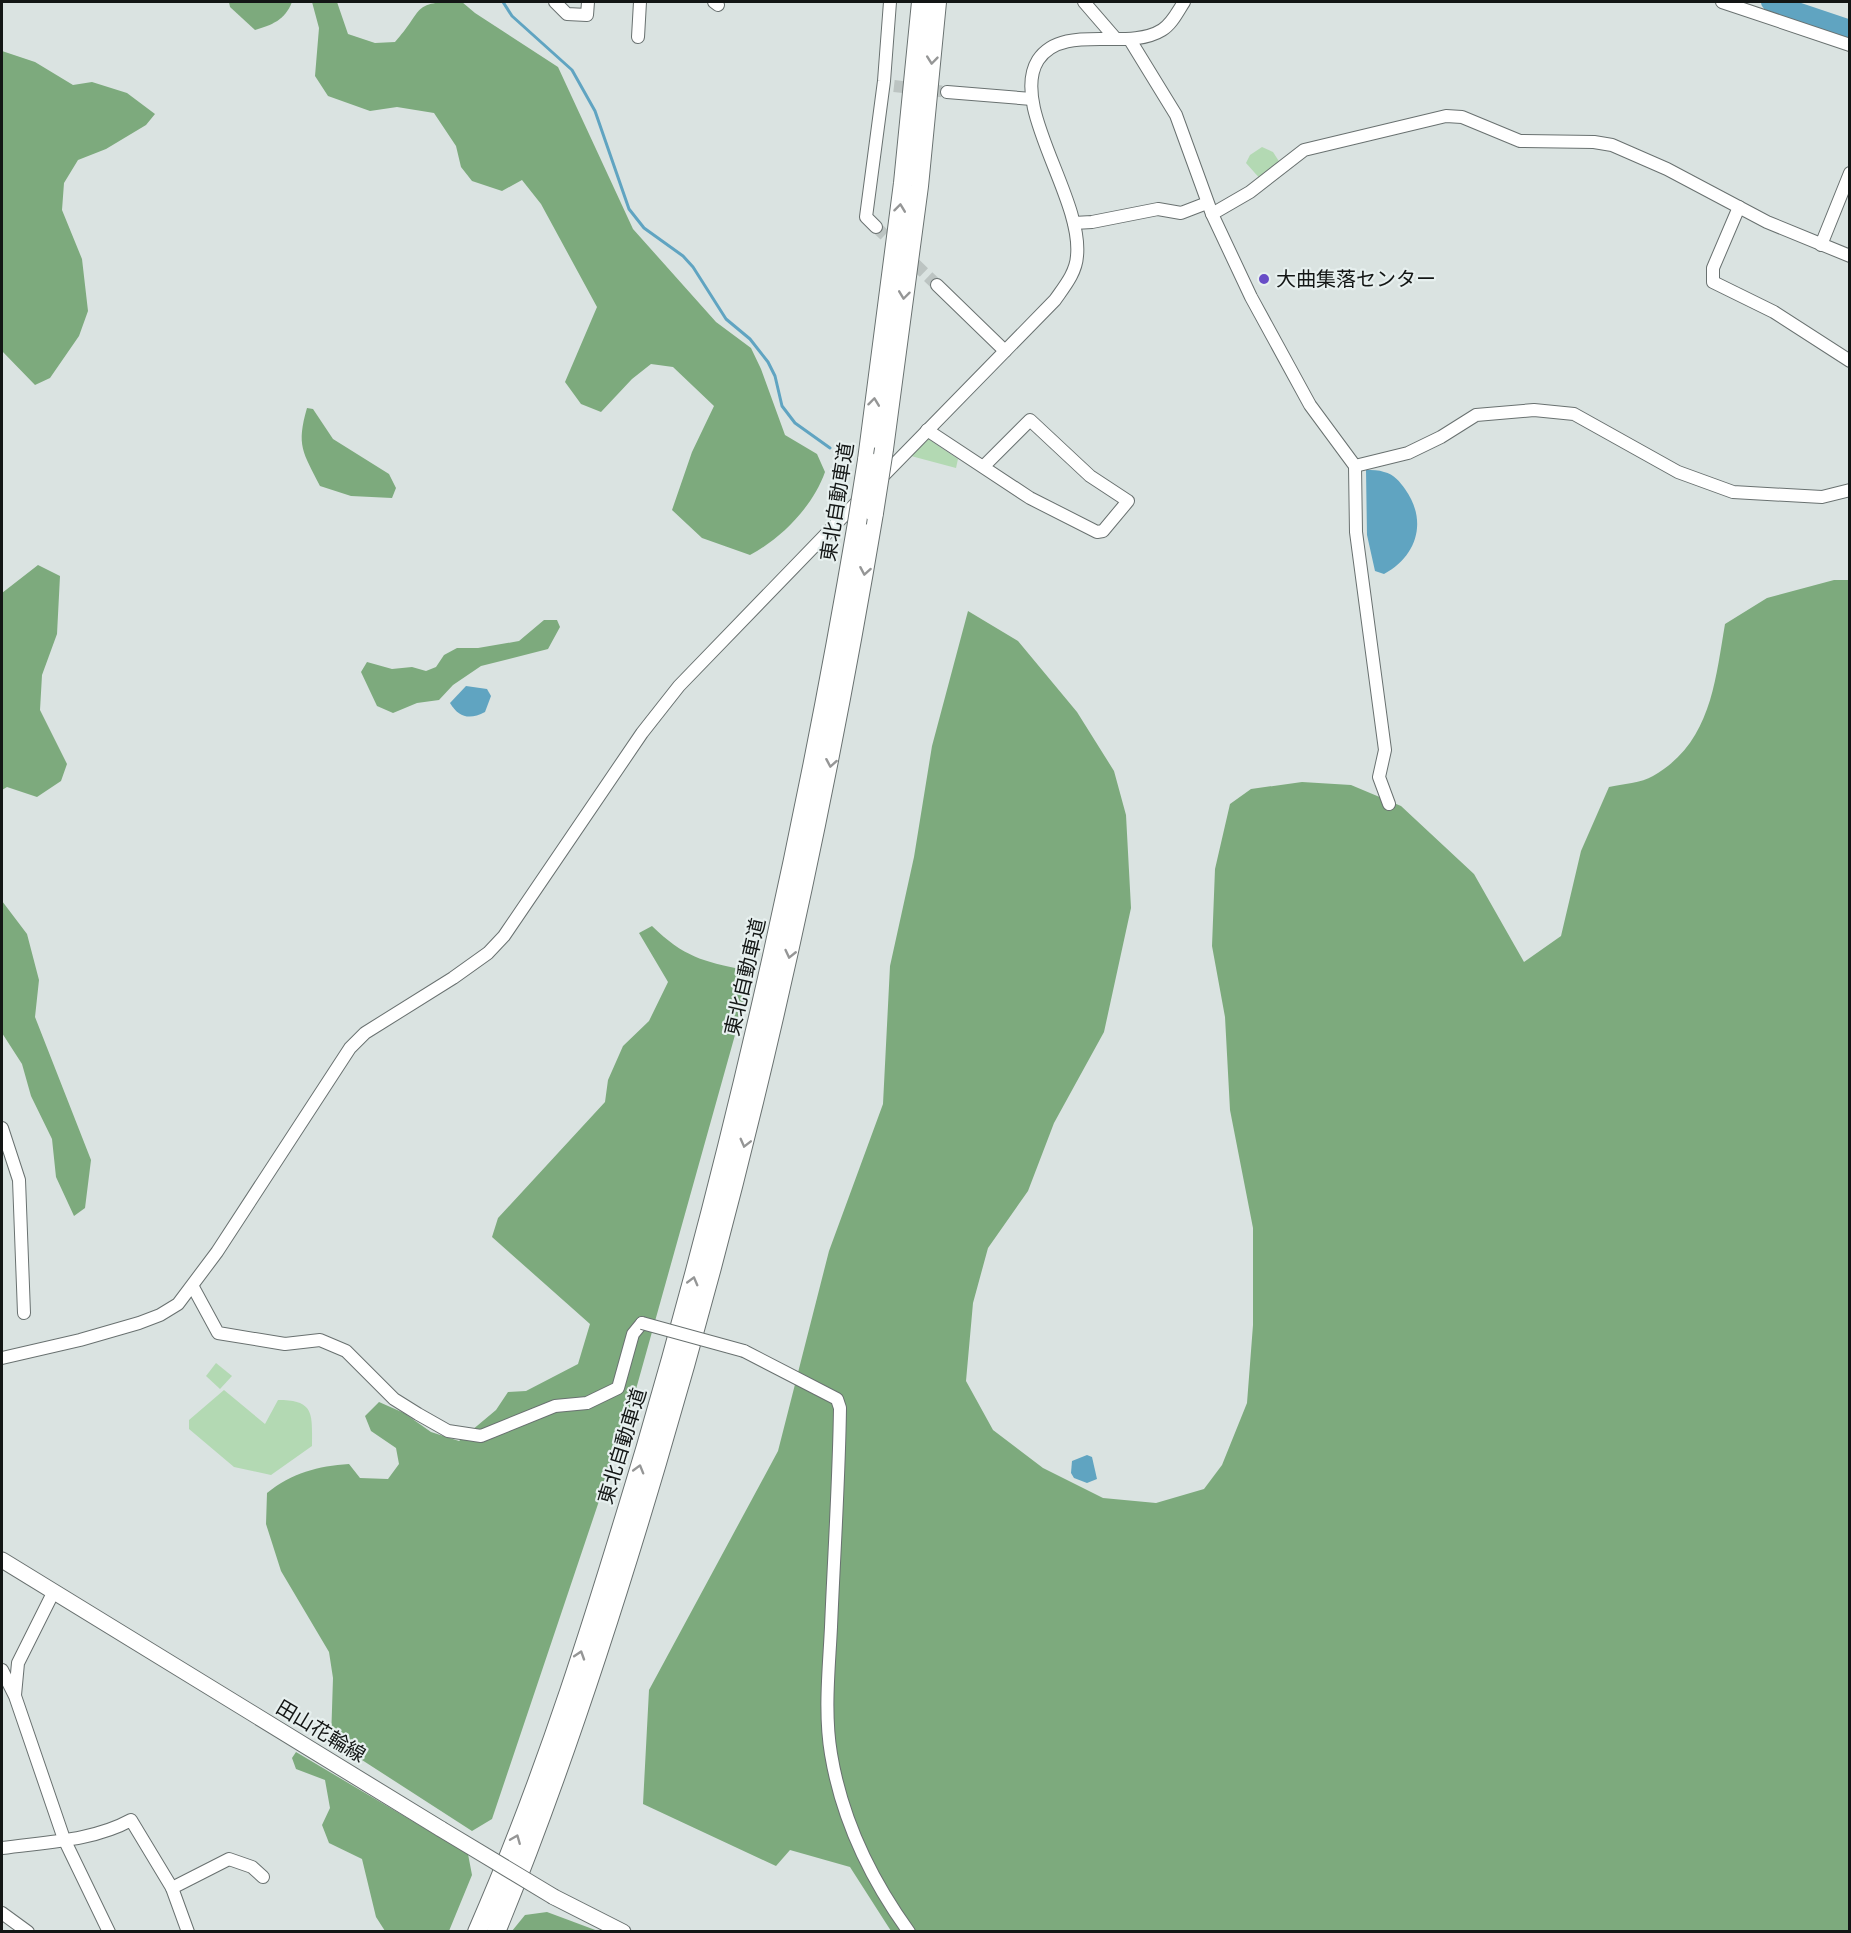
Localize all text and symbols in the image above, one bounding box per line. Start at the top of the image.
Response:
one-way arrow [926,55,939,64]
one-way arrow [893,204,905,213]
place label: 大曲集落センター [1276,268,1436,290]
marker: 大曲集落センター [1257,272,1271,286]
one-way arrow [899,291,911,300]
one-way arrow [868,397,880,406]
street label: 東北自動車道 [817,441,857,563]
one-way arrow [859,566,871,575]
one-way arrow [825,758,837,768]
street label: 東北自動車道 [721,916,769,1038]
one-way arrow [785,948,798,958]
one-way arrow [739,1138,752,1148]
one-way arrow [686,1276,698,1287]
street label: 東北自動車道 [594,1385,650,1507]
one-way arrow [632,1464,644,1475]
one-way arrow [573,1650,585,1661]
street label: 田山花輪線 [272,1696,370,1766]
one-way arrow [509,1834,521,1845]

